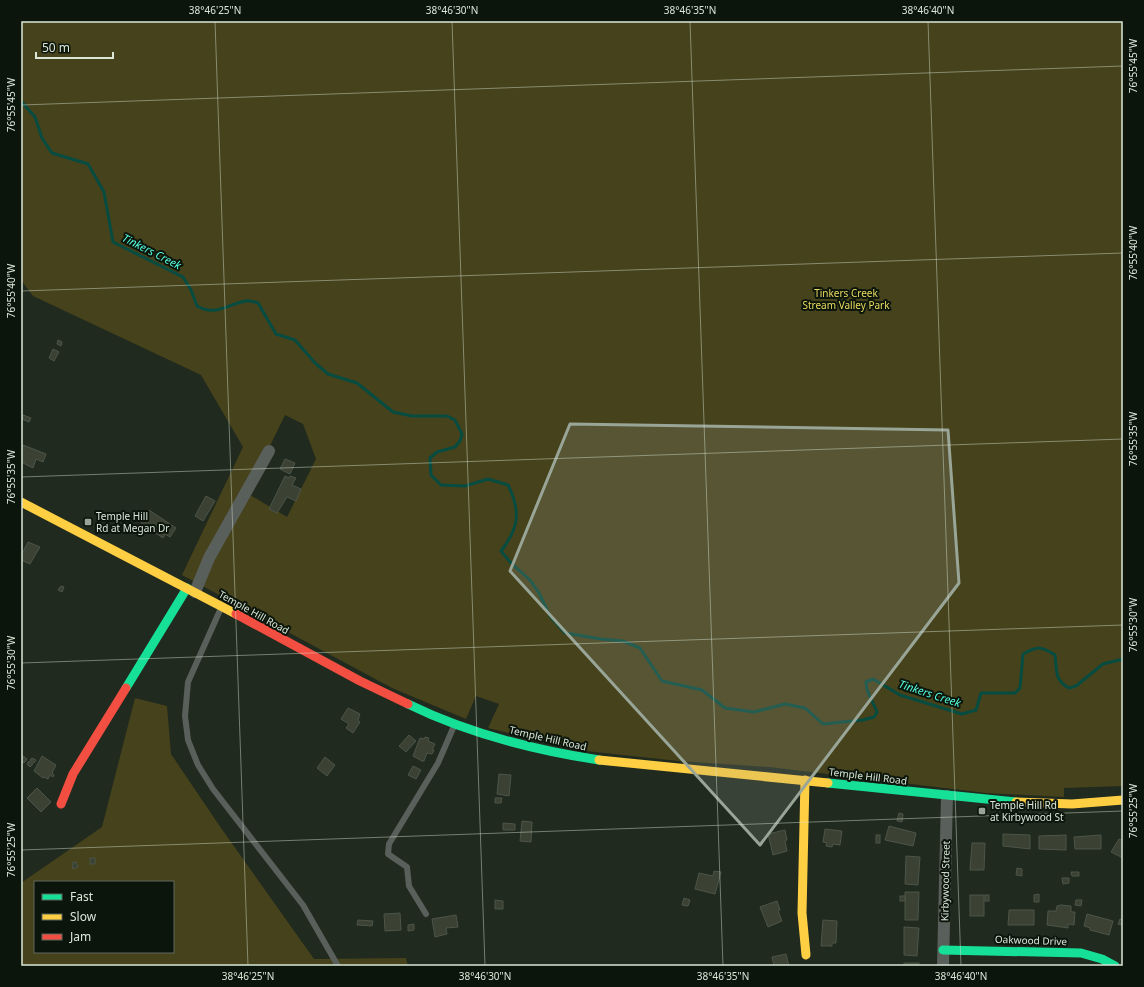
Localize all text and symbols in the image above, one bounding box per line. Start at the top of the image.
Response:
text: 38°46'25"N [189,3,241,17]
text: 38°46'30"N [426,3,478,17]
text: 38°46'35"N [664,3,716,17]
text: 38°46'40"N [902,3,954,17]
scale bar [36,34,113,60]
text: 76°55'45"W [1126,38,1140,93]
text: 50 m [42,39,70,56]
text: 76°55'45"W [4,77,18,132]
text: 76°55'40"W [1126,225,1140,280]
water label: Tinkers Creek [120,230,185,273]
text: 76°55'40"W [4,263,18,318]
park label: Tinkers Creek Stream Valley Park [802,286,890,312]
text: 76°55'35"W [1126,411,1140,466]
text: 76°55'35"W [4,449,18,504]
place label: Temple Hill Rd at Megan Dr [96,509,169,535]
marker: Temple Hill Rd at Megan Dr [83,517,93,527]
street label: Temple Hill Road [216,587,292,637]
text: 76°55'30"W [1126,597,1140,652]
text: 76°55'30"W [4,635,18,690]
water label: Tinkers Creek [897,676,963,710]
street label: Temple Hill Road [508,722,588,754]
street label: Temple Hill Road [828,764,908,788]
text: 76°55'25"W [1126,783,1140,838]
place label: Temple Hill Rd at Kirbywood St [990,798,1064,824]
marker: Temple Hill Rd at Kirbywood St [977,806,987,816]
text: 76°55'25"W [4,822,18,877]
street label: Kirbywood Street [937,840,953,921]
legend [34,881,174,953]
text: Fast [70,888,94,905]
text: Slow [70,908,97,925]
text: Jam [69,928,91,945]
street label: Oakwood Drive [995,932,1068,948]
text: 38°46'25"N [222,969,274,983]
text: 38°46'30"N [459,969,511,983]
text: 38°46'35"N [697,969,749,983]
text: 38°46'40"N [935,969,987,983]

